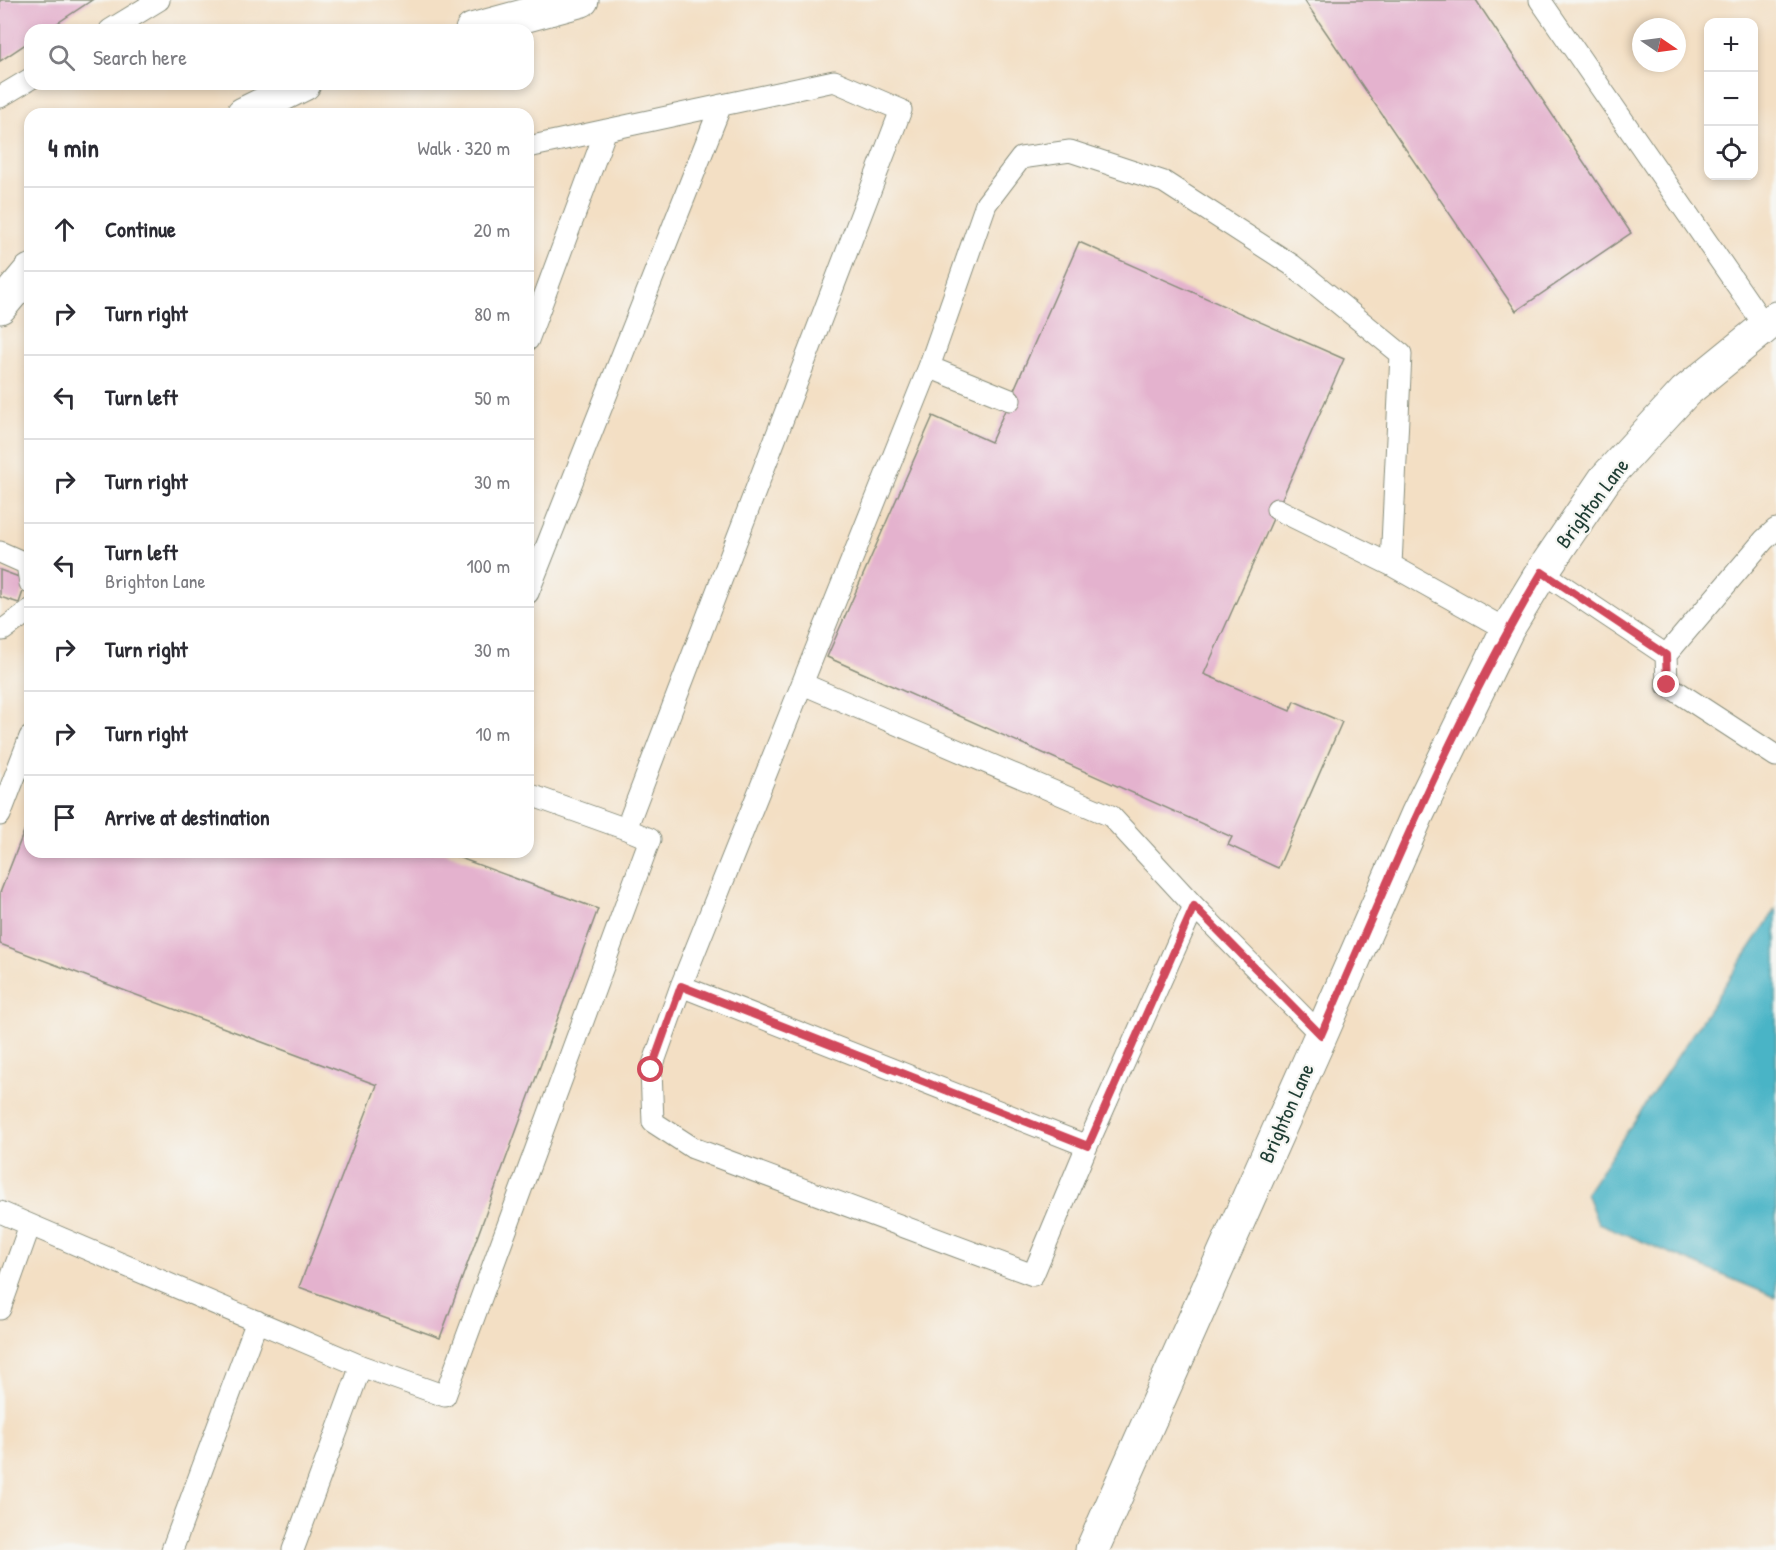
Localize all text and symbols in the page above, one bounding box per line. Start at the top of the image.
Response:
north arrow [1632,18,1686,72]
map controls [1704,18,1758,180]
button: + [1704,18,1758,72]
search box [24,24,534,90]
icon: search [45,41,78,74]
text: Search here [93,42,187,72]
button: − [1704,72,1758,126]
button: locate [1704,126,1758,180]
text: 4 min [48,130,99,165]
text: Walk · 320 m [418,134,510,161]
icon: ahead [48,213,81,246]
text: Continue [105,214,176,244]
text: 20 m [473,216,510,243]
icon: right [48,297,81,330]
text: Turn right [105,298,188,328]
text: 80 m [474,300,510,327]
icon: left [48,381,81,414]
text: Turn left [105,382,178,412]
text: 50 m [474,384,510,411]
street label: Brighton Lane [1549,452,1635,554]
icon: right [48,465,81,498]
text: Turn right [105,466,188,496]
text: 30 m [474,468,510,495]
text: Turn left [105,537,178,567]
icon: left [48,549,81,582]
text: 100 m [467,552,510,579]
text: Brighton Lane [105,567,205,594]
icon: right [48,633,81,666]
text: Turn right [105,634,188,664]
text: 30 m [474,636,510,663]
route end [1653,671,1679,697]
icon: right [48,717,81,750]
text: Turn right [105,718,188,748]
text: 10 m [476,720,510,747]
icon: arrive [48,801,81,834]
text: Arrive at destination [105,802,270,832]
route start [637,1056,663,1082]
street label: Brighton Lane [1251,1059,1321,1167]

